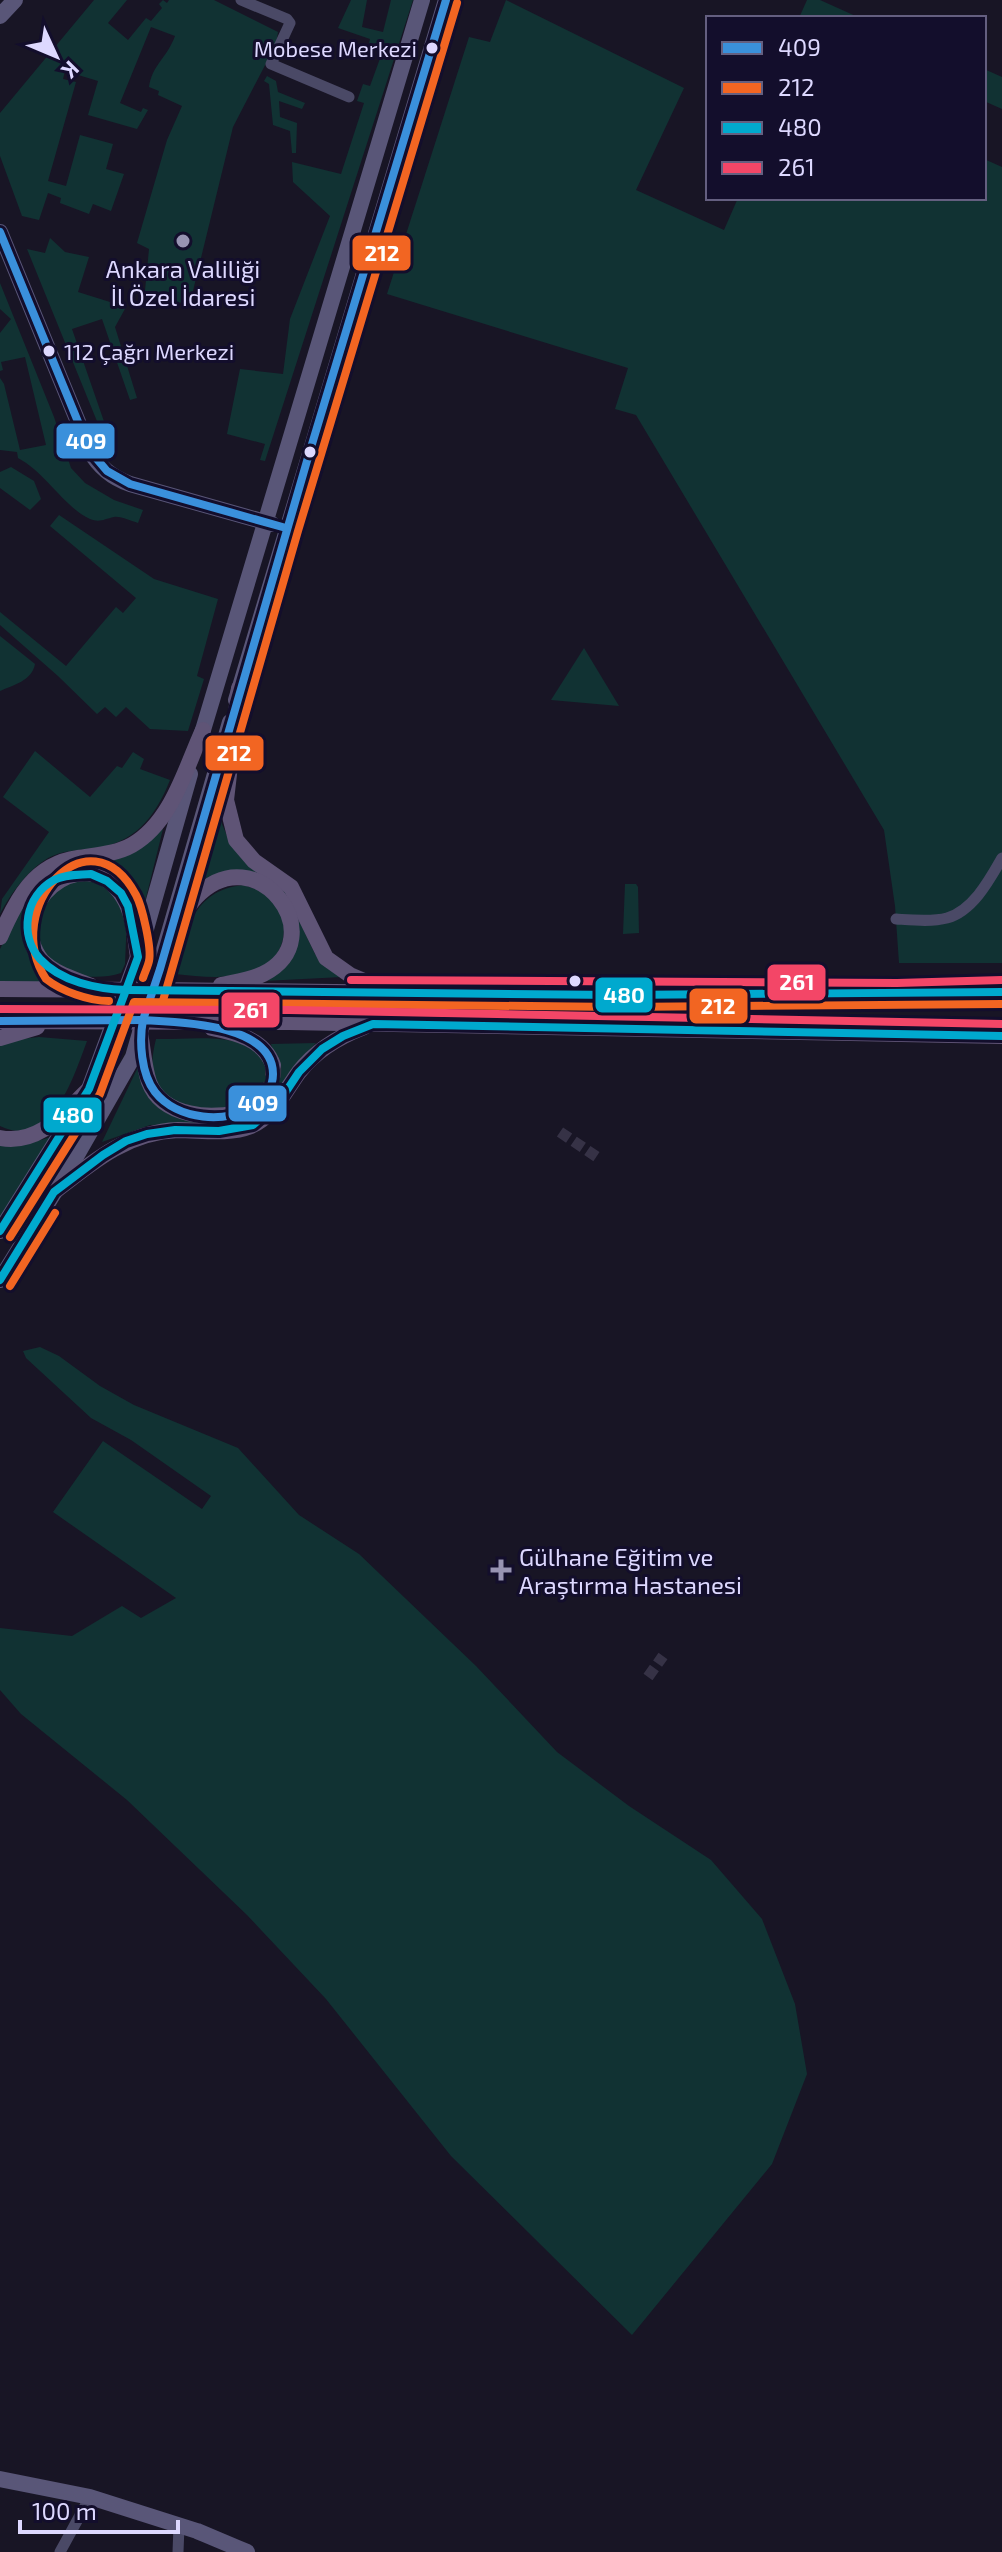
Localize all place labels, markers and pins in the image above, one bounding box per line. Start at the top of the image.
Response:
place label: Mobese Merkezi [254,35,417,61]
marker: Mobese Merkezi [424,40,440,56]
marker: Ankara Valiliği İl Özel İdaresi [174,232,192,250]
place label: Ankara Valiliği İl Özel İdaresi [106,254,260,311]
place label: 112 Çağrı Merkezi [64,338,234,366]
marker: 112 Çağrı Merkezi [41,343,57,359]
unlabelled marker [302,444,318,460]
unlabelled marker [567,973,583,989]
place label: Gülhane Eğitim ve Araştırma Hastanesi [519,1542,742,1600]
marker: Gülhane Eğitim ve Araştırma Hastanesi [490,1559,512,1581]

